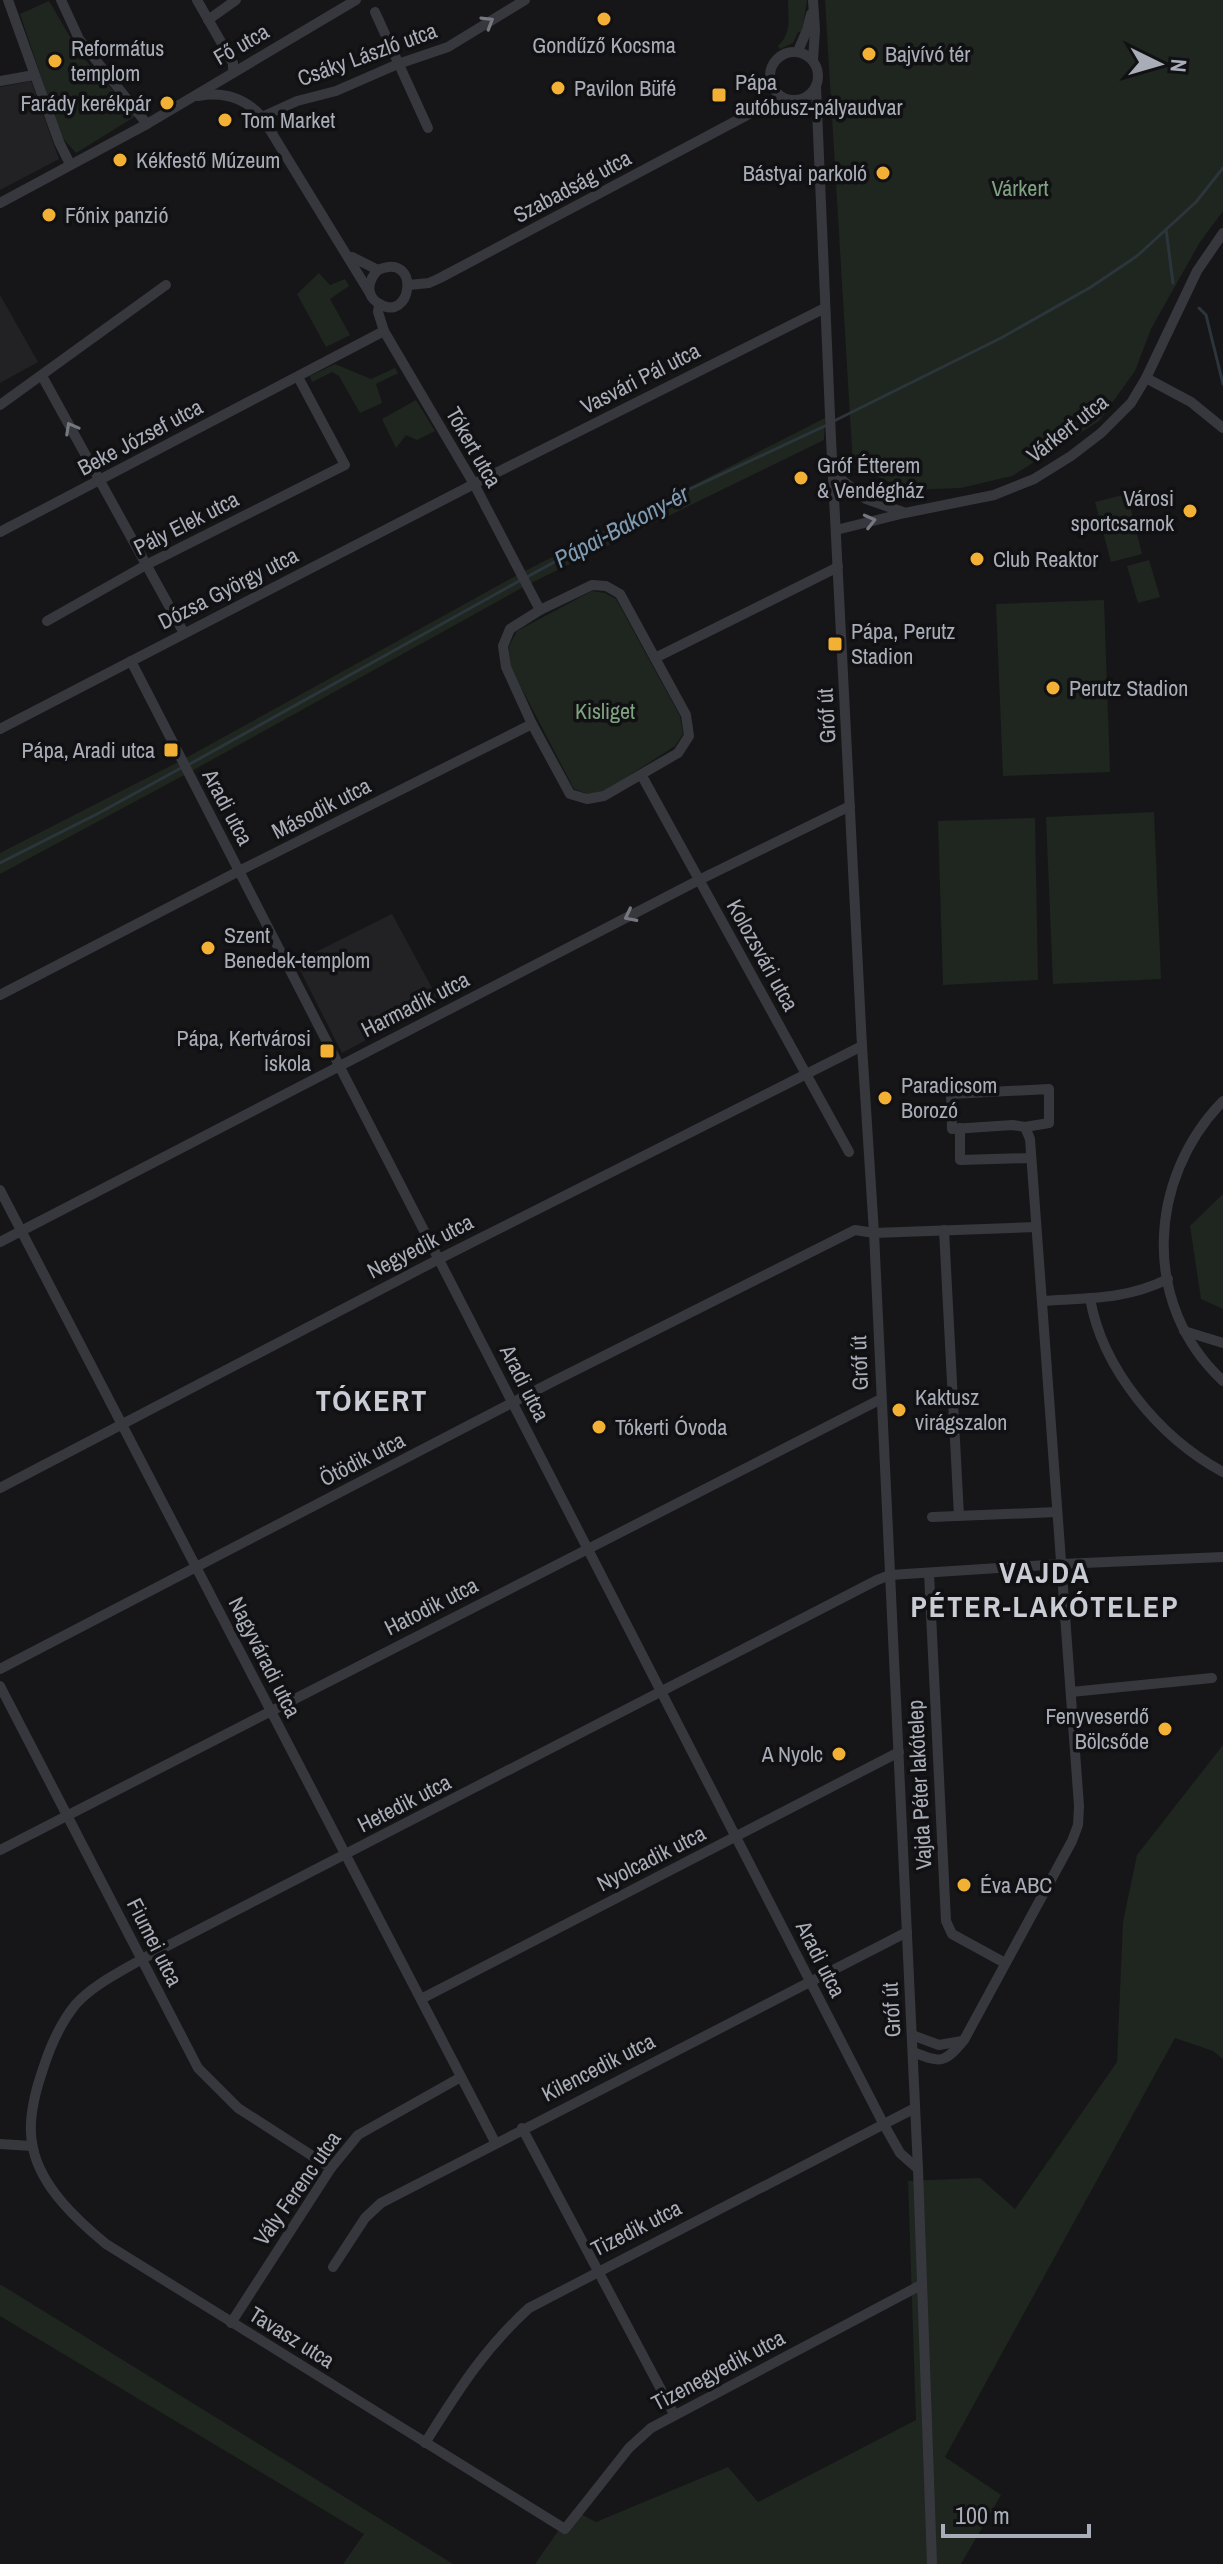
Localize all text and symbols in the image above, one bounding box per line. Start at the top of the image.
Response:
marker: Gondűző Kocsma [595,10,613,28]
street label: Csáky László utca [293,15,441,93]
street label: Fő utca [208,16,274,72]
one-way arrow [479,17,494,32]
north arrow [1119,24,1199,104]
place label: Gondűző Kocsma [532,30,676,60]
place label: Református templom [71,33,164,88]
place label: Bajvívó tér [885,39,970,69]
marker: Bajvívó tér [860,45,878,63]
marker: Református templom [46,52,64,70]
text: N [1163,58,1194,74]
place label: Pápa autóbusz-pályaudvar [735,67,902,122]
place label: Pavilon Büfé [574,73,676,103]
marker: Pavilon Büfé [549,79,567,97]
marker: Pápa autóbusz-pályaudvar [710,86,728,104]
place label: Farády kerékpár [21,88,151,118]
marker: Farády kerékpár [158,94,176,112]
place label: Tom Market [241,105,335,135]
marker: Tom Market [216,111,234,129]
street label: Szabadság utca [508,142,636,230]
place label: Kékfestő Múzeum [136,145,280,175]
marker: Kékfestő Múzeum [111,151,129,169]
place label: Bástyai parkoló [743,158,867,188]
marker: Bástyai parkoló [874,164,892,182]
park label: Várkert [992,173,1048,203]
place label: Főnix panzió [65,200,168,230]
marker: Főnix panzió [40,206,58,224]
street label: Vasvári Pál utca [575,335,705,421]
street label: Várkert utca [1020,387,1114,469]
street label: Beke József utca [72,392,208,482]
street label: Tókert utca [439,401,509,493]
one-way arrow [65,423,81,437]
place label: Gróf Étterem & Vendégház [817,450,924,505]
marker: Gróf Étterem & Vendégház [792,469,810,487]
water label: Pápai-Bakony-ér [548,477,695,575]
place label: Városi sportcsarnok [1071,483,1175,538]
street label: Pály Elek utca [128,484,244,562]
marker: Városi sportcsarnok [1181,502,1199,520]
one-way arrow [863,514,877,531]
street label: Dózsa György utca [153,540,303,636]
place label: Club Reaktor [993,544,1098,574]
marker: Club Reaktor [968,550,986,568]
place label: Pápa, Perutz Stadion [851,616,955,671]
marker: Pápa, Perutz Stadion [826,635,844,653]
place label: Perutz Stadion [1069,673,1188,703]
marker: Perutz Stadion [1044,679,1062,697]
street label: Gróf út [810,688,842,744]
park label: Kisliget [575,696,635,726]
place label: Pápa, Aradi utca [22,735,155,765]
marker: Pápa, Aradi utca [162,741,180,759]
street label: Aradi utca [195,763,261,850]
street label: Második utca [266,770,376,846]
street label: Kolozsvári utca [720,894,806,1016]
one-way arrow [624,906,638,921]
place label: Szent Benedek-templom [224,920,370,975]
marker: Szent Benedek-templom [199,939,217,957]
street label: Harmadik utca [356,964,474,1044]
place label: Pápa, Kertvárosi iskola [177,1023,311,1078]
marker: Pápa, Kertvárosi iskola [318,1042,336,1060]
place label: Paradicsom Borozó [901,1070,997,1125]
marker: Paradicsom Borozó [876,1089,894,1107]
street label: Negyedik utca [362,1206,478,1286]
street label: Gróf út [843,1335,875,1391]
street label: Aradi utca [493,1339,557,1426]
district label: TÓKERT [316,1380,428,1420]
place label: Kaktusz virágszalon [915,1382,1007,1437]
marker: Kaktusz virágszalon [890,1401,908,1419]
place label: Tókerti Óvoda [615,1412,727,1442]
marker: Tókerti Óvoda [590,1418,608,1436]
street label: Ötödik utca [314,1425,410,1493]
district label: VAJDA PÉTER-LAKÓTELEP [910,1552,1180,1626]
street label: Hatodik utca [379,1570,483,1642]
street label: Nagyváradi utca [222,1592,308,1722]
street label: Vajda Péter lakótelep [900,1699,938,1871]
place label: Fenyveserdő Bölcsőde [1046,1701,1149,1756]
marker: Fenyveserdő Bölcsőde [1156,1720,1174,1738]
place label: A Nyolc [761,1739,823,1769]
marker: A Nyolc [830,1745,848,1763]
street label: Hetedik utca [352,1767,456,1839]
street label: Nyolcadik utca [591,1818,711,1898]
place label: Éva ABC [980,1870,1052,1900]
marker: Éva ABC [955,1876,973,1894]
street label: Fiumei utca [120,1893,190,1991]
street label: Aradi utca [789,1915,853,2002]
street label: Gróf út [875,1982,907,2038]
street label: Kilencedik utca [536,2026,660,2108]
street label: Vály Ferenc utca [247,2125,347,2251]
street label: Tizedik utca [586,2192,686,2264]
street label: Tavasz utca [244,2299,340,2375]
street label: Tizenegyedik utca [646,2322,790,2418]
scale bar [943,2488,1089,2538]
text: 100 m [955,2499,1010,2531]

